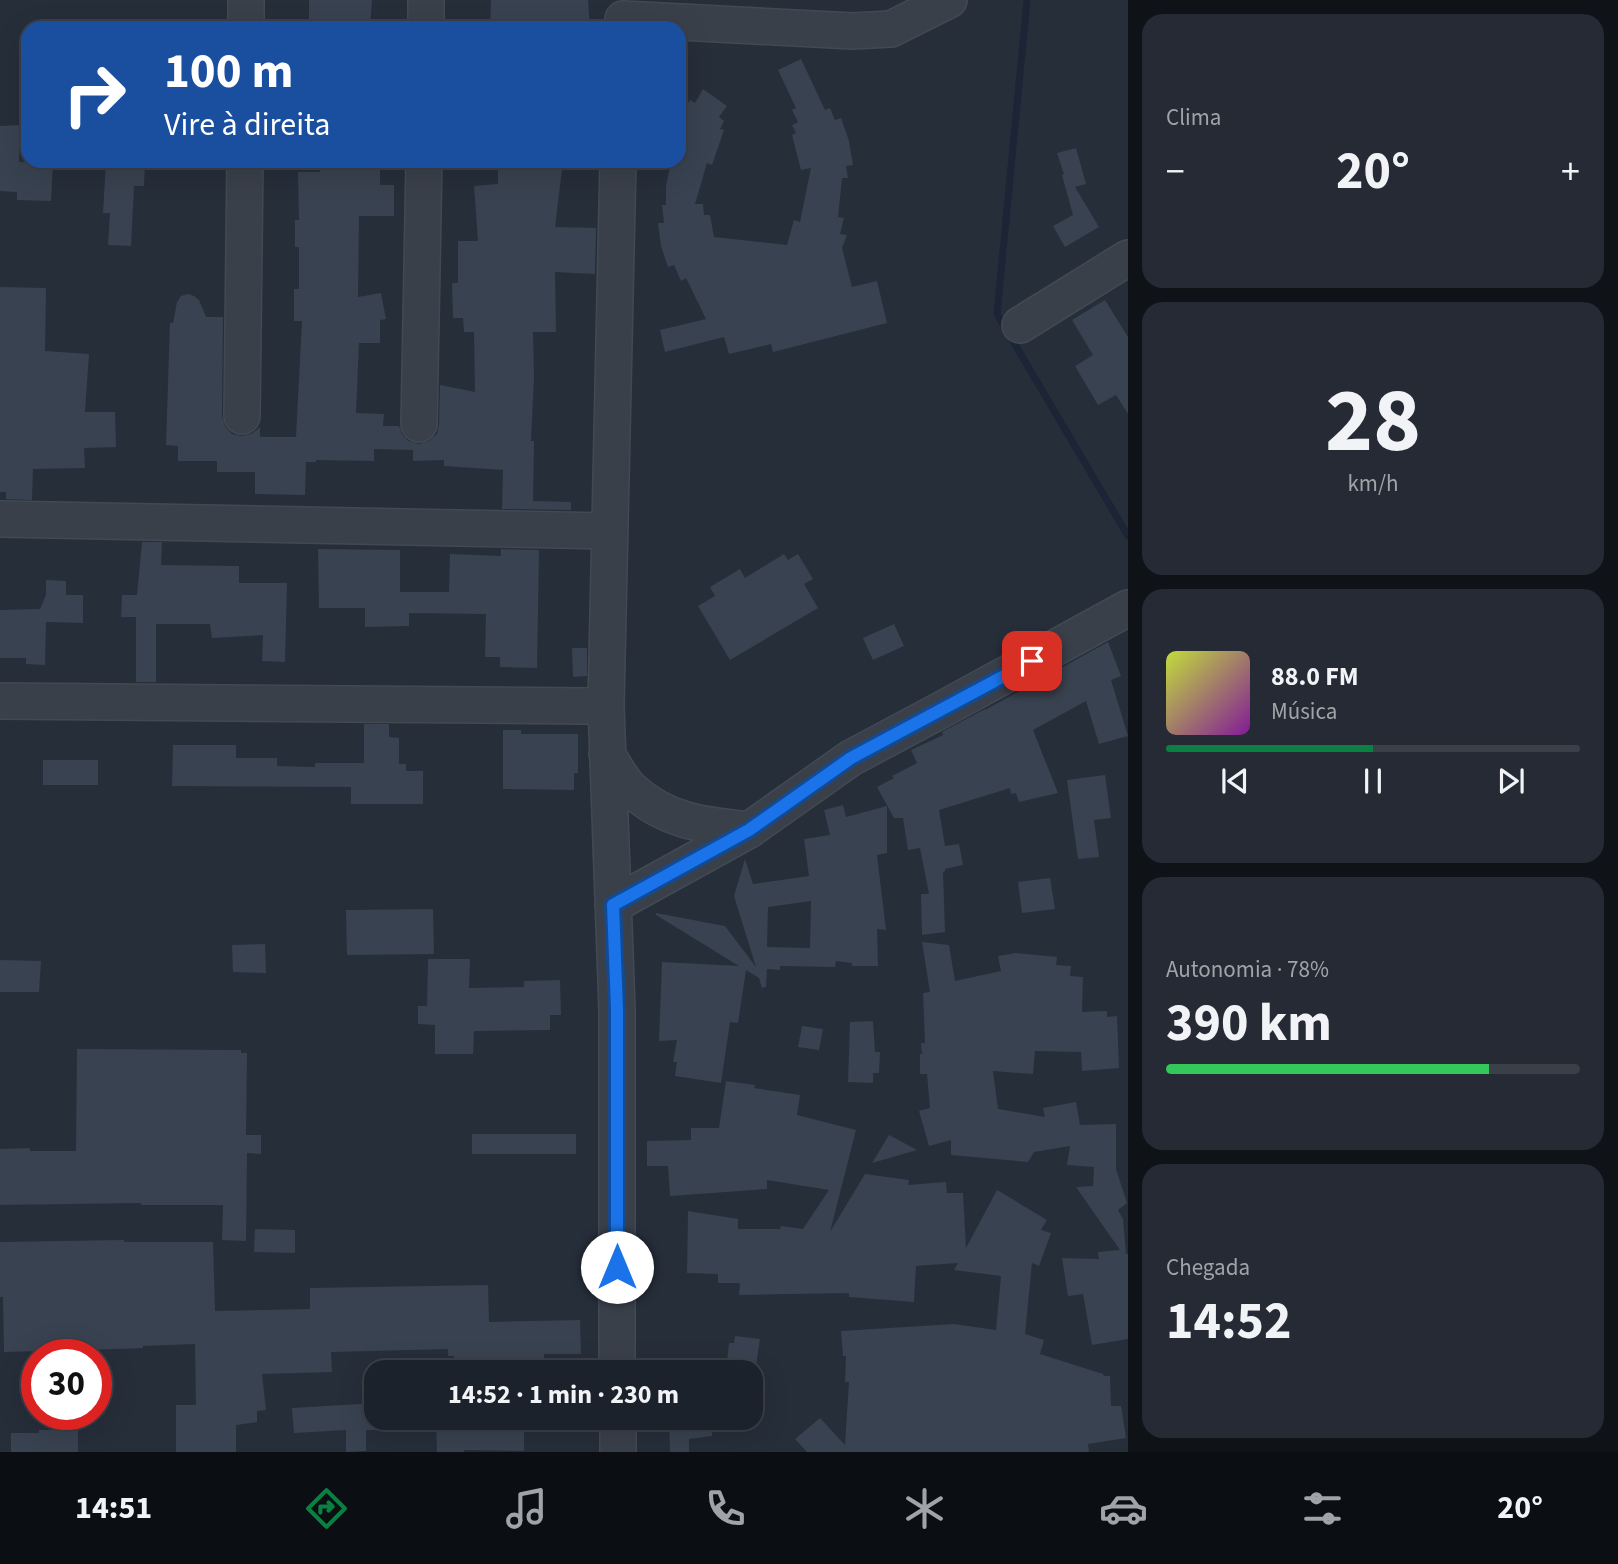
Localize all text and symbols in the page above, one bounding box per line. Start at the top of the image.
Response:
text: 100 m [164,37,293,107]
icon: right [49,49,140,140]
text: Clima [1166,101,1221,134]
text: Vire à direita [164,102,330,148]
text: 20° [1336,135,1410,209]
text: − [1166,145,1185,199]
text: + [1561,145,1580,199]
text: 28 [1325,357,1421,486]
text: km/h [1347,467,1399,500]
pin [1002,631,1062,691]
icon: arrive [1013,642,1051,680]
text: 88.0 FM [1271,658,1359,695]
text: Música [1271,695,1337,728]
icon: previous [1216,762,1254,800]
icon: pause [1354,762,1392,800]
icon: next [1492,762,1530,800]
text: Autonomia · 78% [1166,953,1329,986]
text: 390 km [1166,987,1332,1061]
position arrow [580,1230,654,1304]
text: Chegada [1166,1251,1250,1284]
text: 14:52 [1166,1285,1291,1359]
speed limit sign: 30 [21,1339,112,1430]
text: 14:52 · 1 min · 230 m [448,1376,679,1413]
icon: directions [302,1484,351,1533]
icon: music [502,1484,551,1533]
icon: phone [701,1484,750,1533]
icon: climate [900,1484,949,1533]
icon: car [1099,1484,1148,1533]
icon: filters [1298,1484,1347,1533]
text: 14:51 [75,1485,152,1531]
text: 20° [1497,1485,1543,1531]

